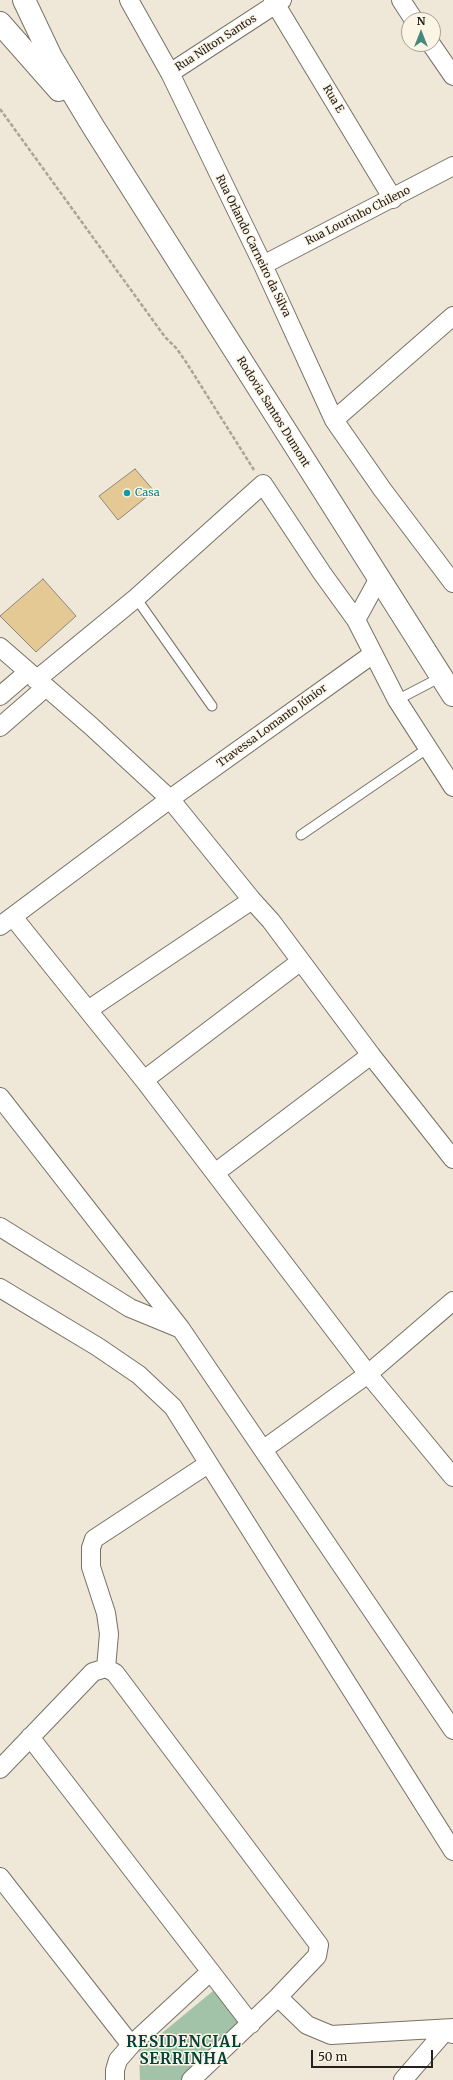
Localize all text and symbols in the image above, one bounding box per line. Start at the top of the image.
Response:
street label: Rua Nilton Santos [173,12,259,74]
north arrow [401,12,441,52]
text: N [417,14,425,28]
street label: Rua E [320,83,346,115]
street label: Rua Orlando Carneiro da Silva [213,173,293,319]
street label: Rua Lourinho Chileno [303,184,413,248]
street label: Rodovia Santos Dumont [234,354,312,470]
place label: Casa [135,486,160,500]
marker: Casa [122,488,132,498]
street label: Travessa Lomanto Júnior [214,682,330,770]
district label: RESIDENCIAL SERRINHA [126,2034,242,2069]
scale bar [313,2042,435,2068]
text: 50 m [318,2049,347,2064]

